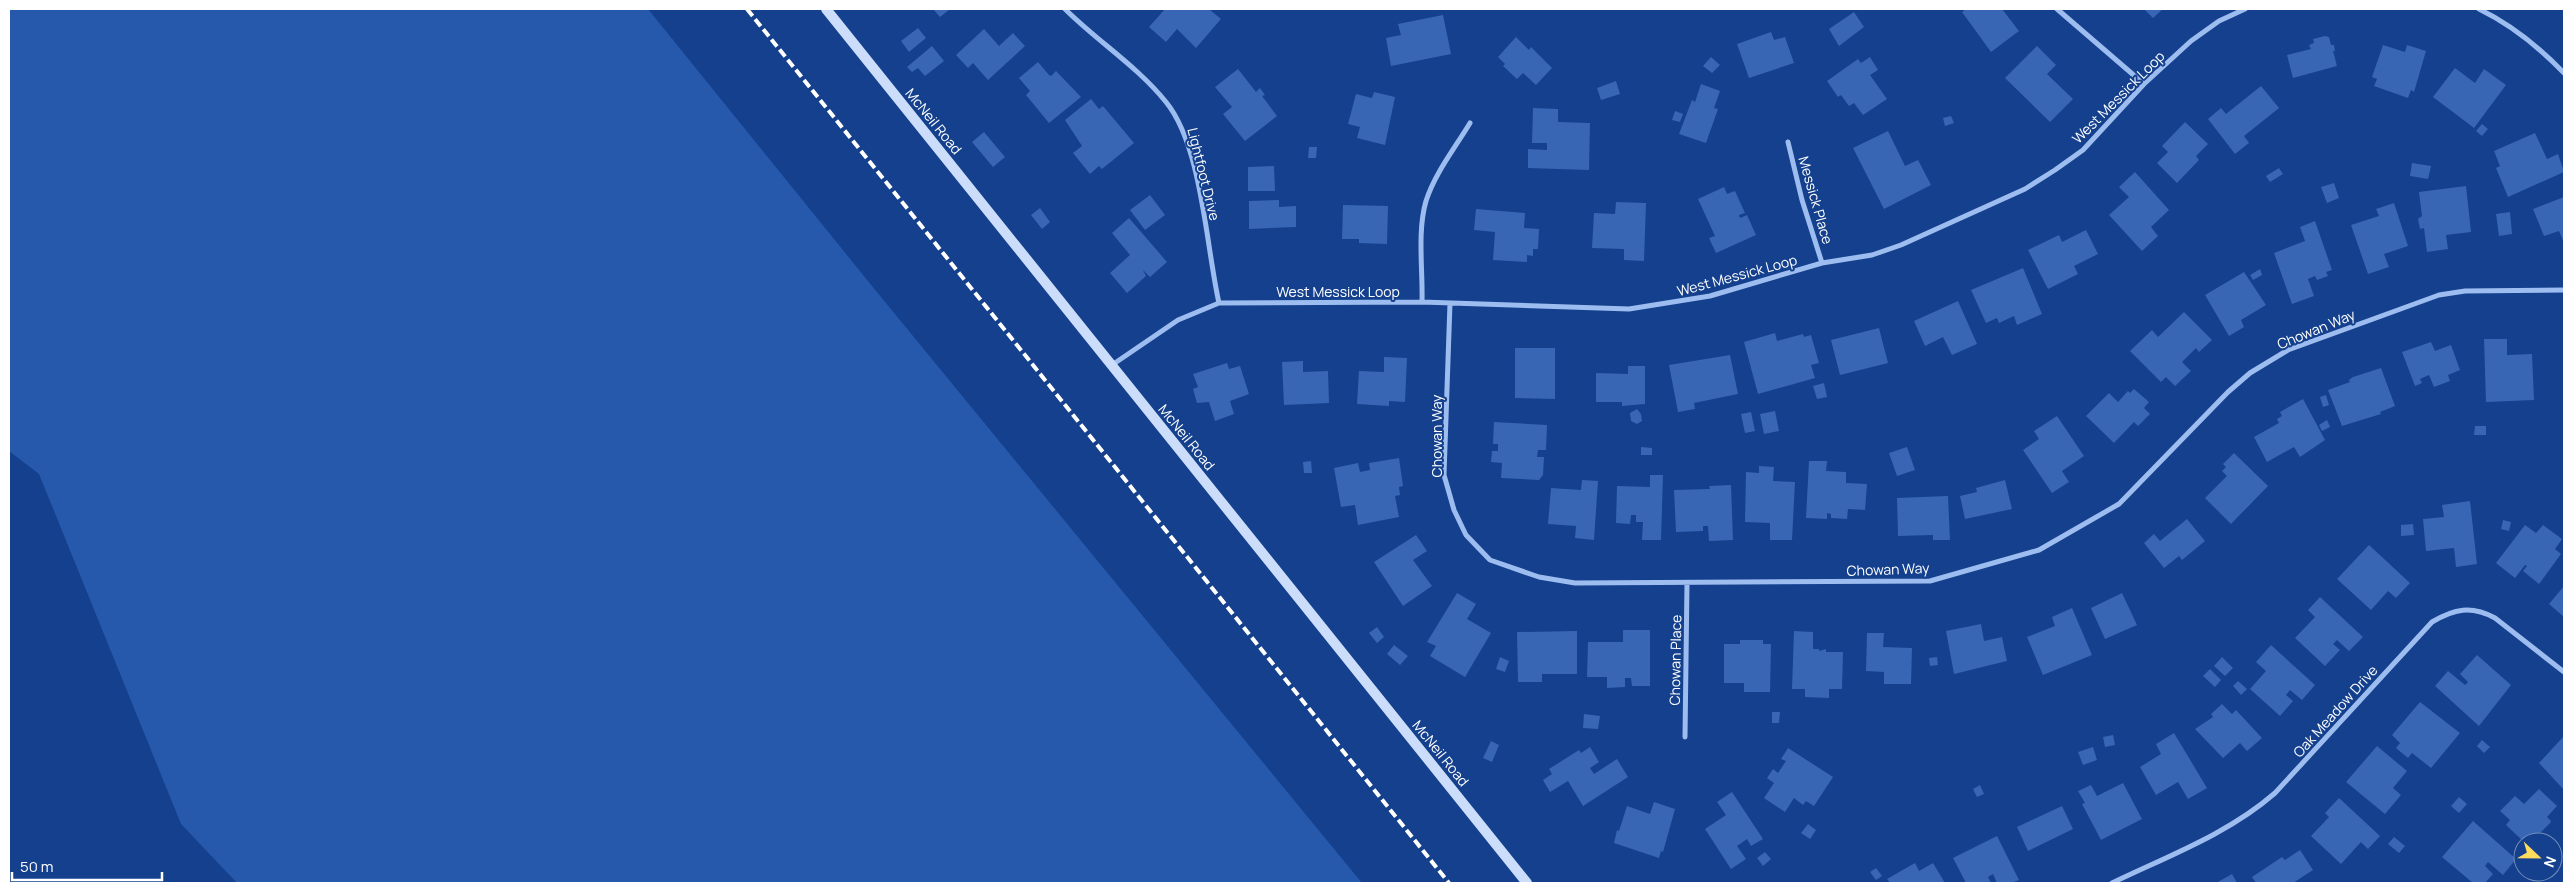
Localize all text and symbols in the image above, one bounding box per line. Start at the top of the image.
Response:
street label: West Messick Loop [2068,47,2168,147]
street label: McNeil Road [902,84,966,158]
street label: Lightfoot Drive [1183,126,1225,222]
street label: Messick Place [1794,154,1838,246]
street label: West Messick Loop [1675,250,1799,300]
street label: West Messick Loop [1276,282,1400,301]
street label: Chowan Way [2274,304,2358,353]
street label: Chowan Way [1427,394,1446,477]
street label: McNeil Road [1155,400,1219,474]
street label: Chowan Way [1846,558,1930,580]
street label: Chowan Place [1665,614,1685,706]
street label: Oak Meadow Drive [2289,661,2381,761]
street label: McNeil Road [1409,716,1473,790]
north arrow [2513,832,2563,882]
scale bar [12,850,162,882]
text: N [2540,854,2561,870]
text: 50 m [20,856,54,877]

